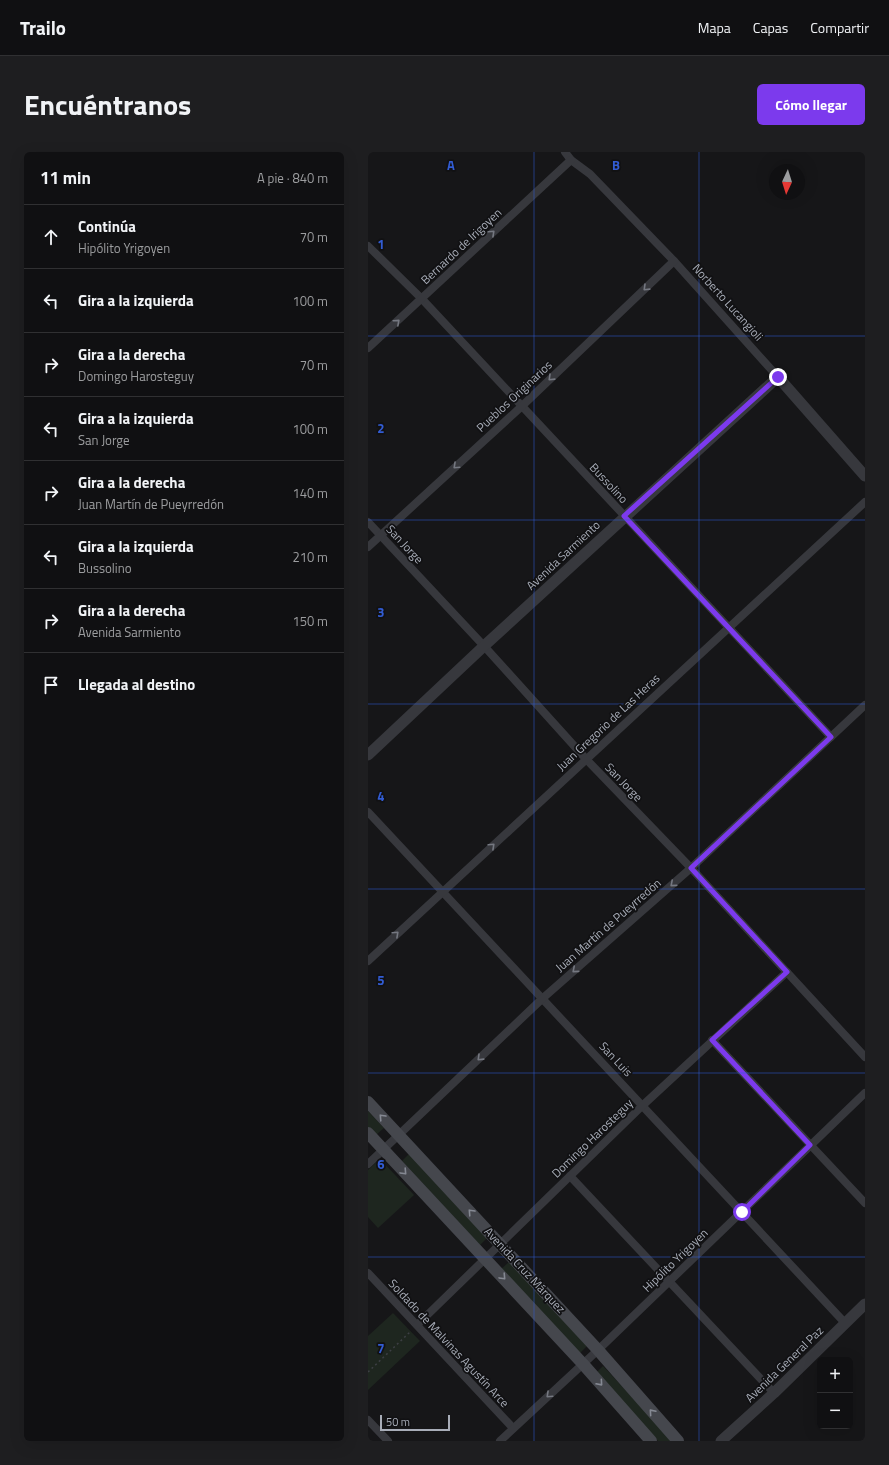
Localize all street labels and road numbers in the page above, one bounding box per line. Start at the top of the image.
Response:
street label: Bernardo de Irigoyen [416,203,506,289]
street label: Norberto Lucangioli [688,259,768,345]
street label: Pueblos Originarios [472,355,557,436]
street label: Bussolino [585,458,633,508]
street label: Avenida Sarmiento [522,516,604,594]
street label: San Jorge [382,520,428,568]
street label: Juan Gregorio de Las Heras [552,669,664,775]
street label: San Jorge [601,758,647,806]
street label: Juan Martín de Pueyrredón [551,874,665,976]
street label: San Luis [595,1037,638,1081]
street label: Domingo Harosteguy [547,1094,637,1182]
street label: Avenida Cruz Márquez [480,1223,570,1317]
street label: Hipólito Yrigoyen [638,1224,712,1296]
street label: Soldado de Malvinas Agustín Arce [384,1274,514,1412]
street label: Avenida General Paz [740,1321,828,1407]

